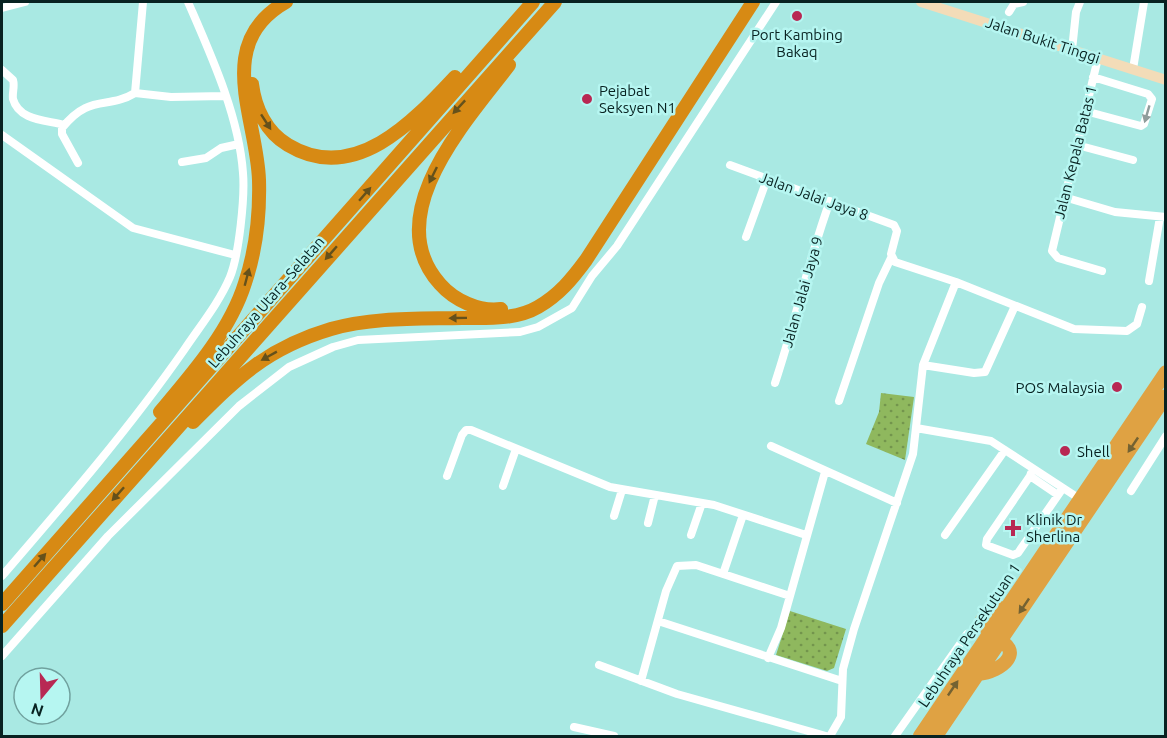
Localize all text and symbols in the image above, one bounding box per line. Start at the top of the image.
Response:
marker: Port Kambing Bakaq [790,9,804,23]
street label: Jalan Bukit Tinggi [984,14,1102,66]
place label: Port Kambing Bakaq [751,26,843,60]
place label: Pejabat Seksyen N1 [599,82,676,116]
street label: Jalan Kepala Batas 1 [1050,84,1100,220]
marker: Pejabat Seksyen N1 [580,92,594,106]
one-way arrow [453,100,467,114]
one-way arrow [1142,105,1151,123]
one-way arrow [260,114,271,130]
one-way arrow [429,166,438,183]
street label: Jalan Jalai Jaya 8 [757,168,871,224]
one-way arrow [358,187,371,202]
street label: Lebuhraya Utara–Selatan [204,233,328,371]
street label: Jalan Jalai Jaya 9 [778,235,826,349]
one-way arrow [325,245,338,260]
one-way arrow [243,268,252,286]
one-way arrow [448,313,467,323]
one-way arrow [261,351,278,361]
place label: POS Malaysia [1016,379,1105,396]
marker: POS Malaysia [1110,380,1124,394]
one-way arrow [1127,436,1139,452]
place label: Shell [1077,443,1110,460]
marker: Shell [1058,444,1072,458]
one-way arrow [112,486,125,501]
place label: Klinik Dr Sherlina [1026,511,1083,545]
marker: Klinik Dr Sherlina [1004,519,1022,537]
one-way arrow [33,553,46,568]
street label: Lebuhraya Persekutuan 1 [914,560,1024,710]
one-way arrow [1019,598,1030,614]
north arrow [12,666,72,726]
one-way arrow [947,681,959,697]
text: N [29,700,46,721]

